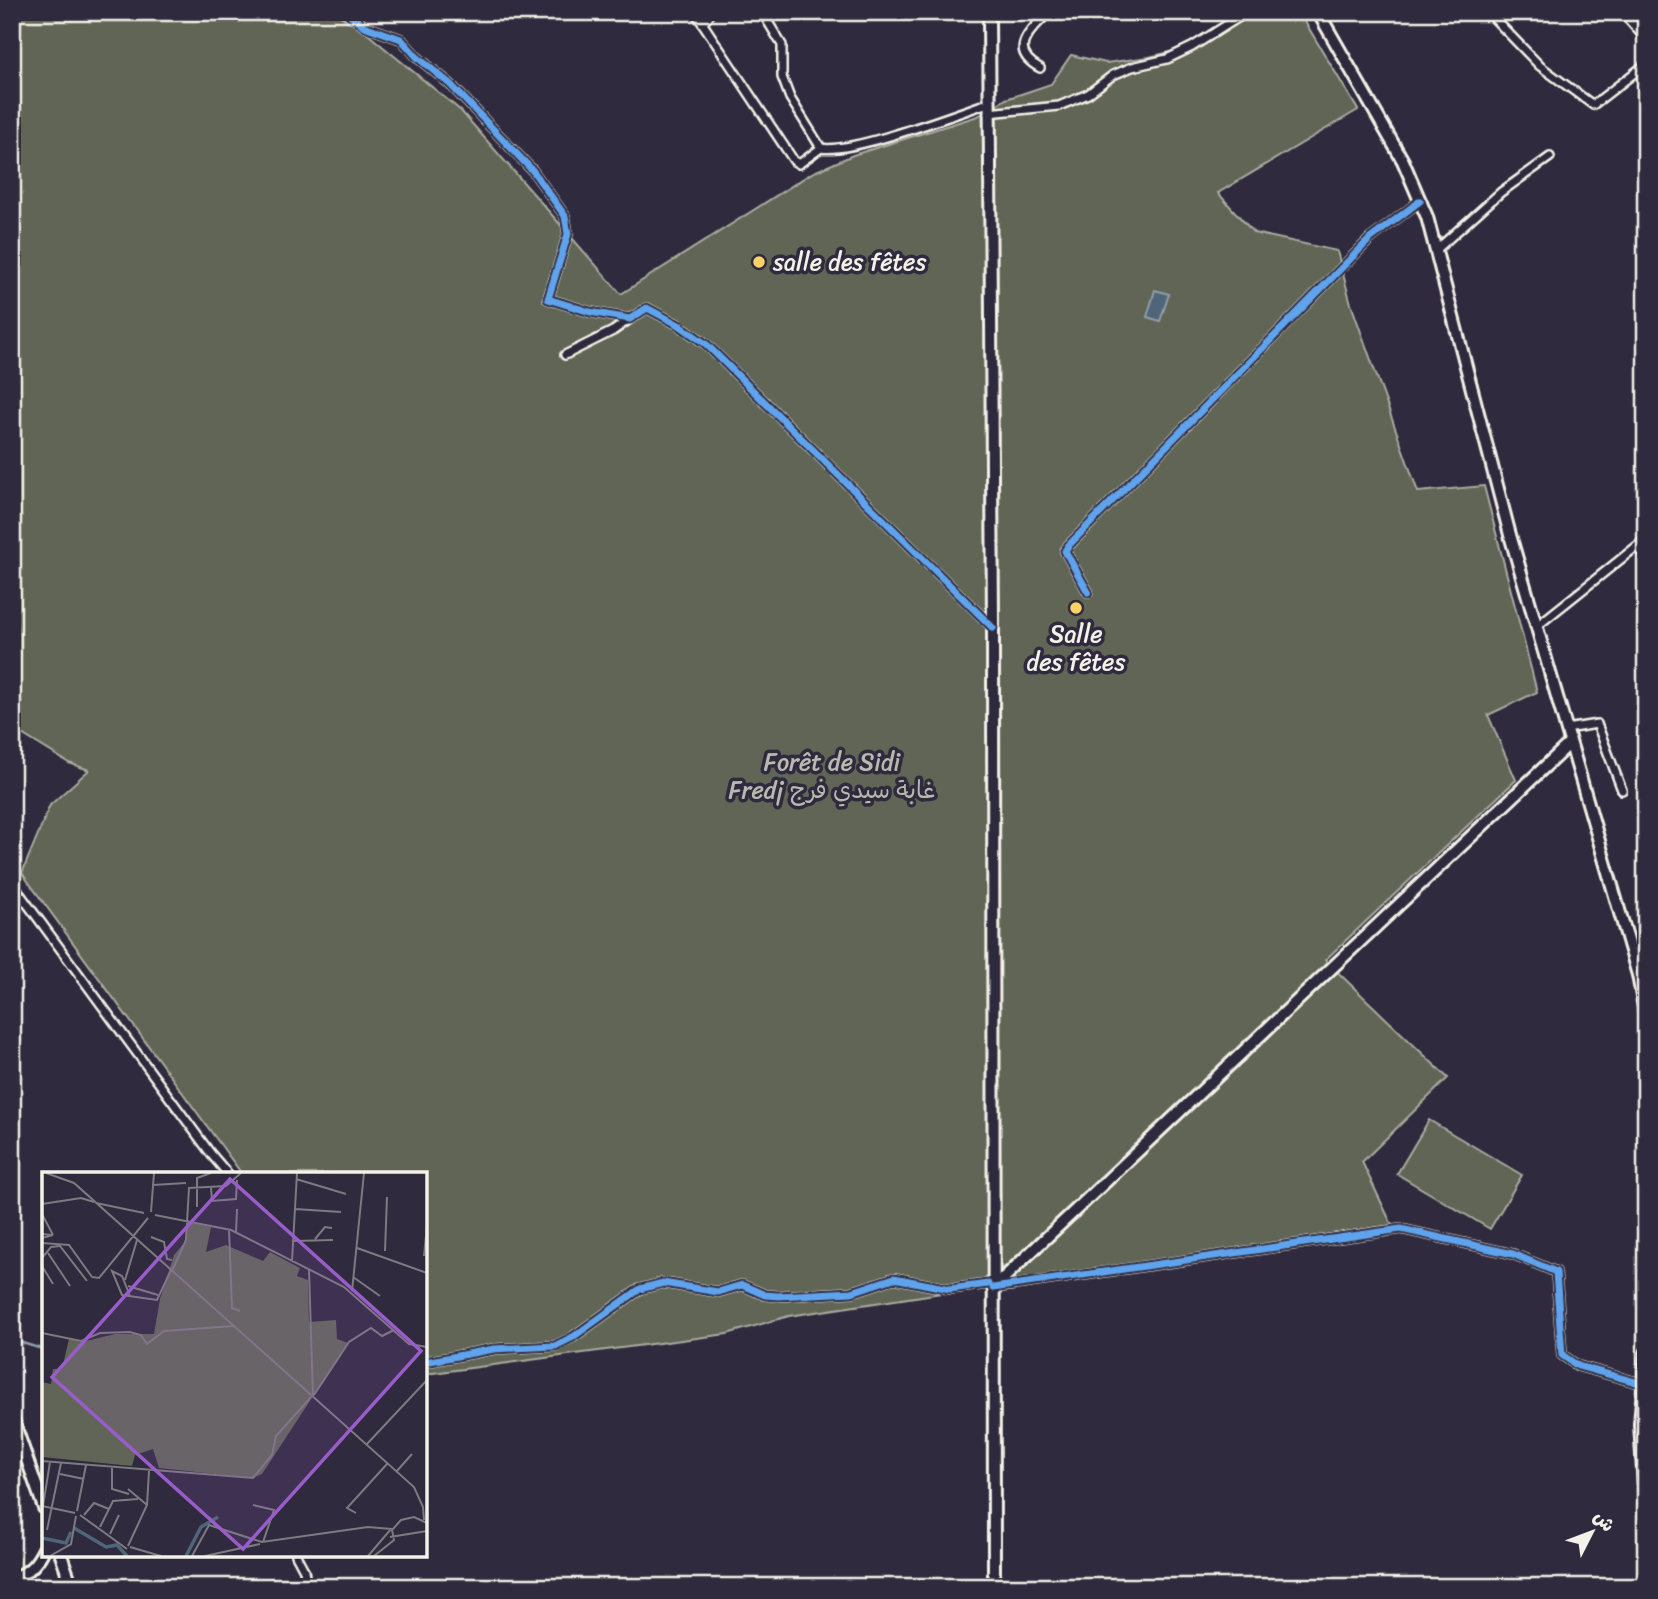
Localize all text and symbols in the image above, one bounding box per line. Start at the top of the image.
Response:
place label: salle des fêtes [772,241,926,283]
marker: salle des fêtes [751,254,767,270]
marker: Salle des fêtes [1068,600,1084,616]
place label: Salle des fêtes [1027,613,1125,683]
park label: Forêt de Sidi Fredj غابة سيدي فرج [729,741,935,811]
inset map [42,1172,427,1557]
north arrow [1556,1498,1626,1568]
text: ش [1585,1502,1624,1540]

